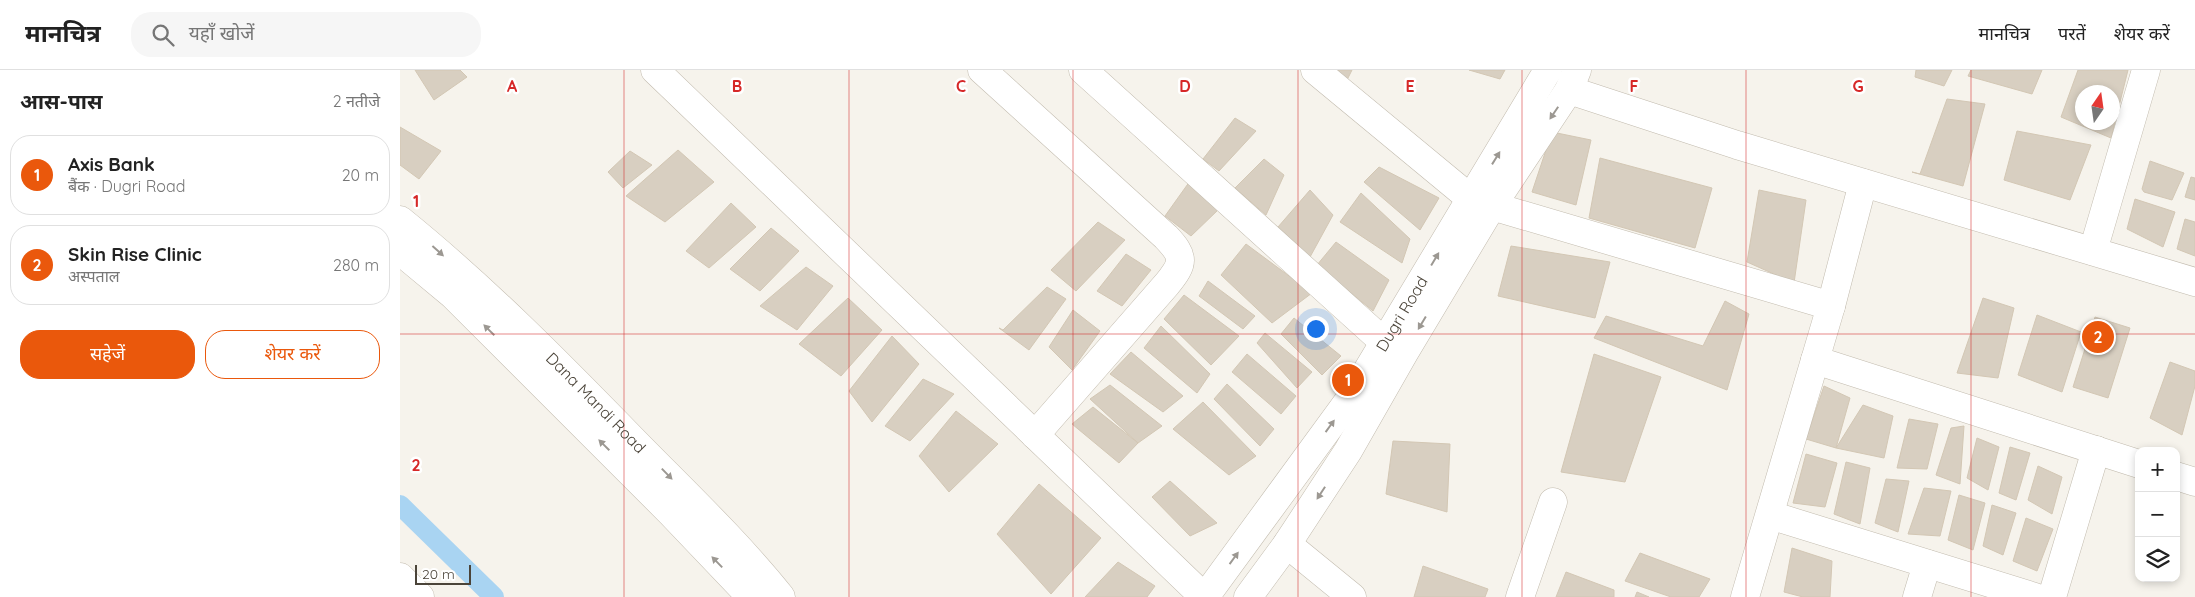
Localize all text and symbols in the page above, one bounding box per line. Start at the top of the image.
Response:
search box [131,12,481,57]
text: मानचित्र [25,18,101,48]
icon: search [149,21,177,49]
text: यहाँ खोजें [189,21,254,45]
text: मानचित्र [1979,22,2030,45]
text: परतें [2058,22,2086,45]
text: शेयर करें [2114,22,2170,45]
text: A [507,76,518,96]
text: B [732,76,742,96]
text: C [956,76,966,96]
text: D [1179,76,1191,96]
text: E [1405,76,1415,96]
text: F [1630,76,1639,96]
text: G [1852,76,1864,96]
north arrow [2075,85,2120,130]
text: आस-पास [20,88,102,114]
text: 2 नतीजे [333,91,380,111]
one-way arrow [1549,106,1559,119]
one-way arrow [1491,151,1501,164]
text: Axis Bank [68,152,155,176]
text: 1 [34,165,40,185]
text: 20 m [342,165,379,185]
text: बैंक · Dugri Road [68,176,185,196]
text: 1 [413,191,419,211]
text: Skin Rise Clinic [68,242,202,266]
one-way arrow [431,245,444,256]
one-way arrow [1430,253,1439,266]
text: 2 [32,255,42,275]
text: 280 m [333,255,379,275]
text: अस्पताल [68,266,120,286]
street label: Dugri Road [1371,273,1432,355]
your location [1303,316,1329,342]
one-way arrow [1417,317,1426,330]
pin: 2 [2082,318,2114,356]
one-way arrow [483,324,495,336]
button: सहेजें [20,330,195,379]
button: शेयर करें [205,330,380,379]
street label: Dana Mandi Road [542,348,650,457]
pin: 1 [1332,361,1364,399]
one-way arrow [1325,419,1335,433]
one-way arrow [598,440,610,452]
map controls [2135,447,2180,582]
button: + [2135,447,2180,492]
text: 2 [411,455,421,475]
one-way arrow [661,468,673,480]
one-way arrow [1316,486,1326,499]
button: − [2135,492,2180,537]
button: layers [2135,537,2180,582]
one-way arrow [1229,551,1239,565]
one-way arrow [711,556,723,568]
scale bar [415,562,471,585]
text: 20 m [422,565,455,583]

